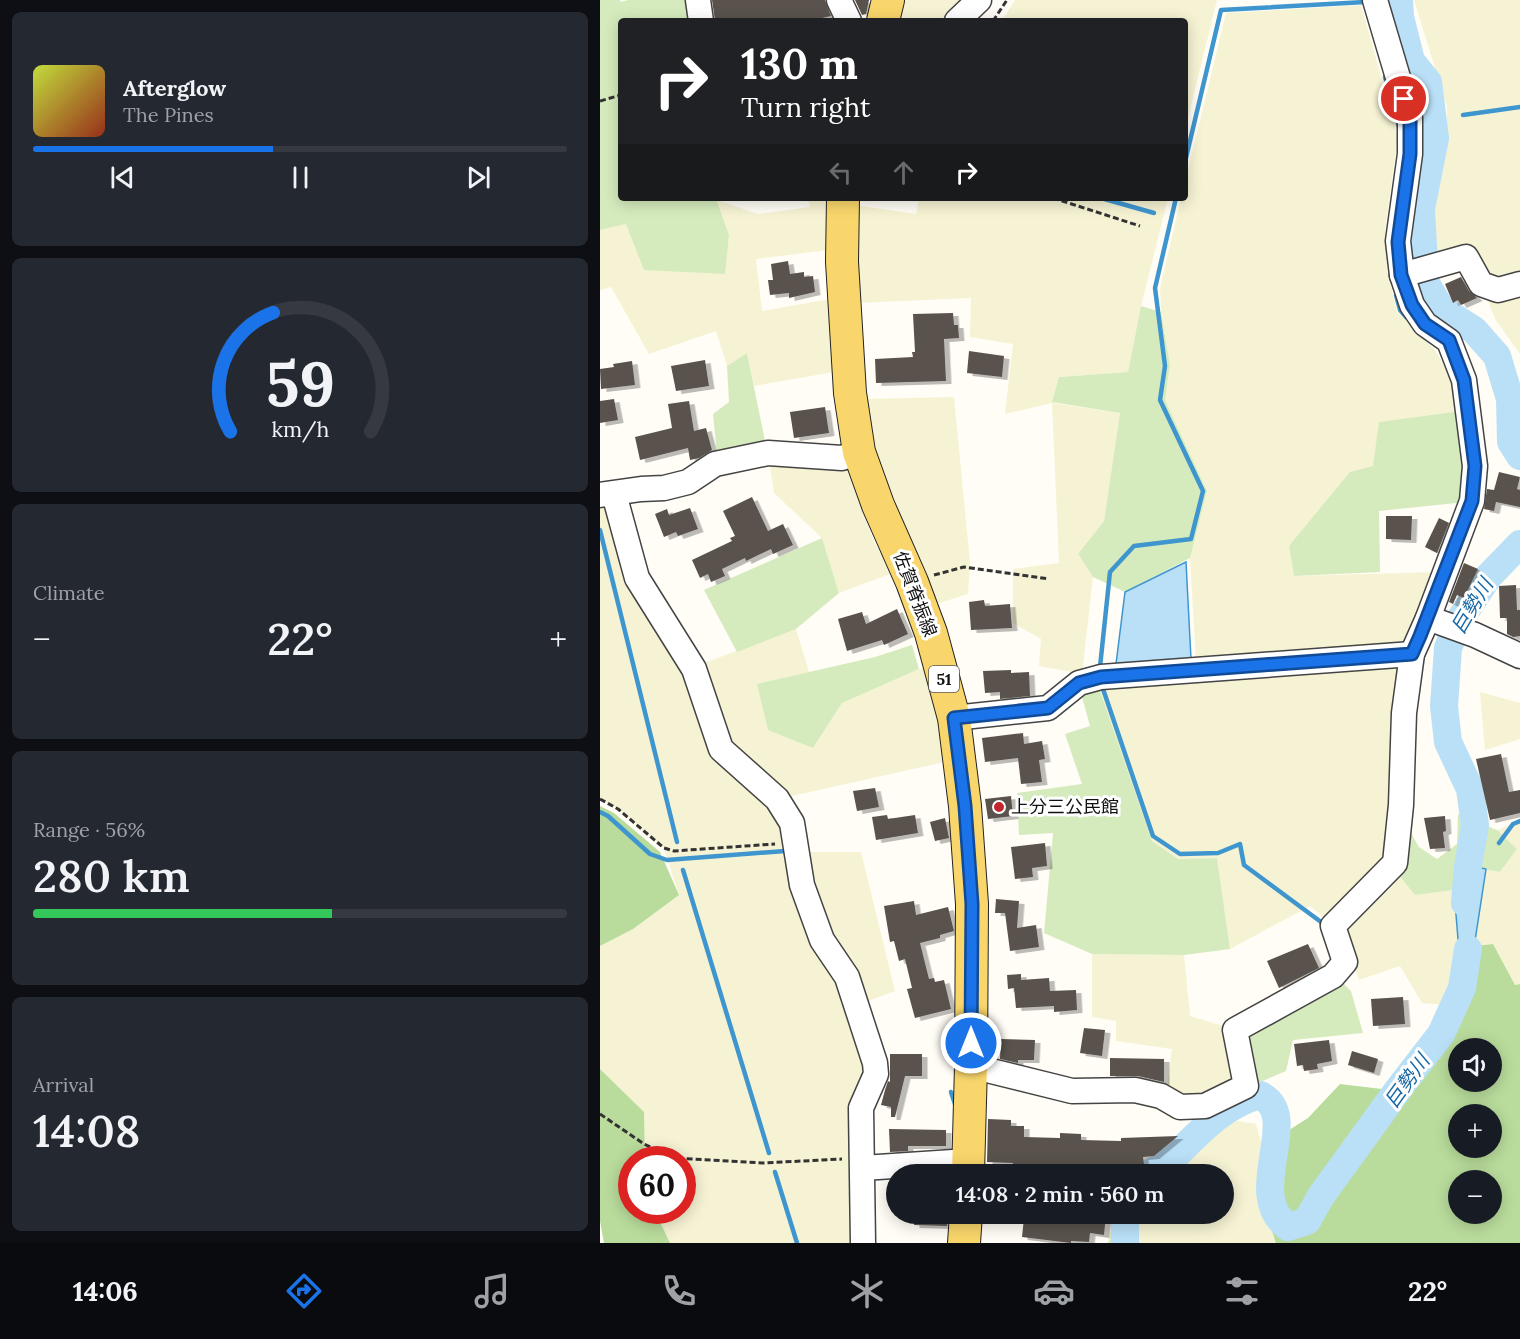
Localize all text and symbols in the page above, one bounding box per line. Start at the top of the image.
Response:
text: 130 m [741,37,858,91]
icon: right [642,42,720,120]
pin [1378,73,1429,124]
text: Afterglow [123,74,226,102]
icon: arrive [1387,82,1420,115]
text: Turn right [741,90,870,124]
text: The Pines [123,102,214,127]
icon: left [824,156,857,189]
icon: ahead [887,156,920,189]
icon: right [950,156,983,189]
icon: previous [106,161,139,194]
icon: pause [284,161,317,194]
icon: next [462,161,495,194]
text: 59 [265,343,335,423]
text: km/h [271,416,329,444]
street label: 佐賀脊振線 [889,548,942,640]
water label: 巨勢川 [1445,572,1499,638]
text: Climate [33,580,105,605]
text: 22° [267,610,333,667]
text: − [33,618,51,660]
text: + [550,618,567,660]
road number: 51 [929,666,959,692]
place label: 上分三公民館 [1011,795,1119,818]
marker: 上分三公民館 [992,800,1006,814]
text: Range · 56% [33,817,145,842]
text: 280 km [33,847,190,904]
position arrow [939,1011,1003,1075]
map controls [1448,1038,1502,1224]
button: sound [1448,1038,1502,1092]
water label: 巨勢川 [1379,1047,1436,1112]
text: Arrival [33,1072,94,1097]
text: 14:08 [33,1102,140,1159]
button: + [1448,1104,1502,1158]
speed limit sign: 60 [618,1146,696,1224]
button: − [1448,1170,1502,1224]
text: 14:08 · 2 min · 560 m [956,1180,1164,1208]
icon: directions [283,1270,325,1312]
icon: music [471,1270,513,1312]
icon: phone [658,1270,700,1312]
icon: climate [846,1270,888,1312]
icon: car [1033,1270,1075,1312]
icon: filters [1221,1270,1263,1312]
text: 14:06 [73,1274,138,1308]
text: 22° [1408,1274,1447,1308]

